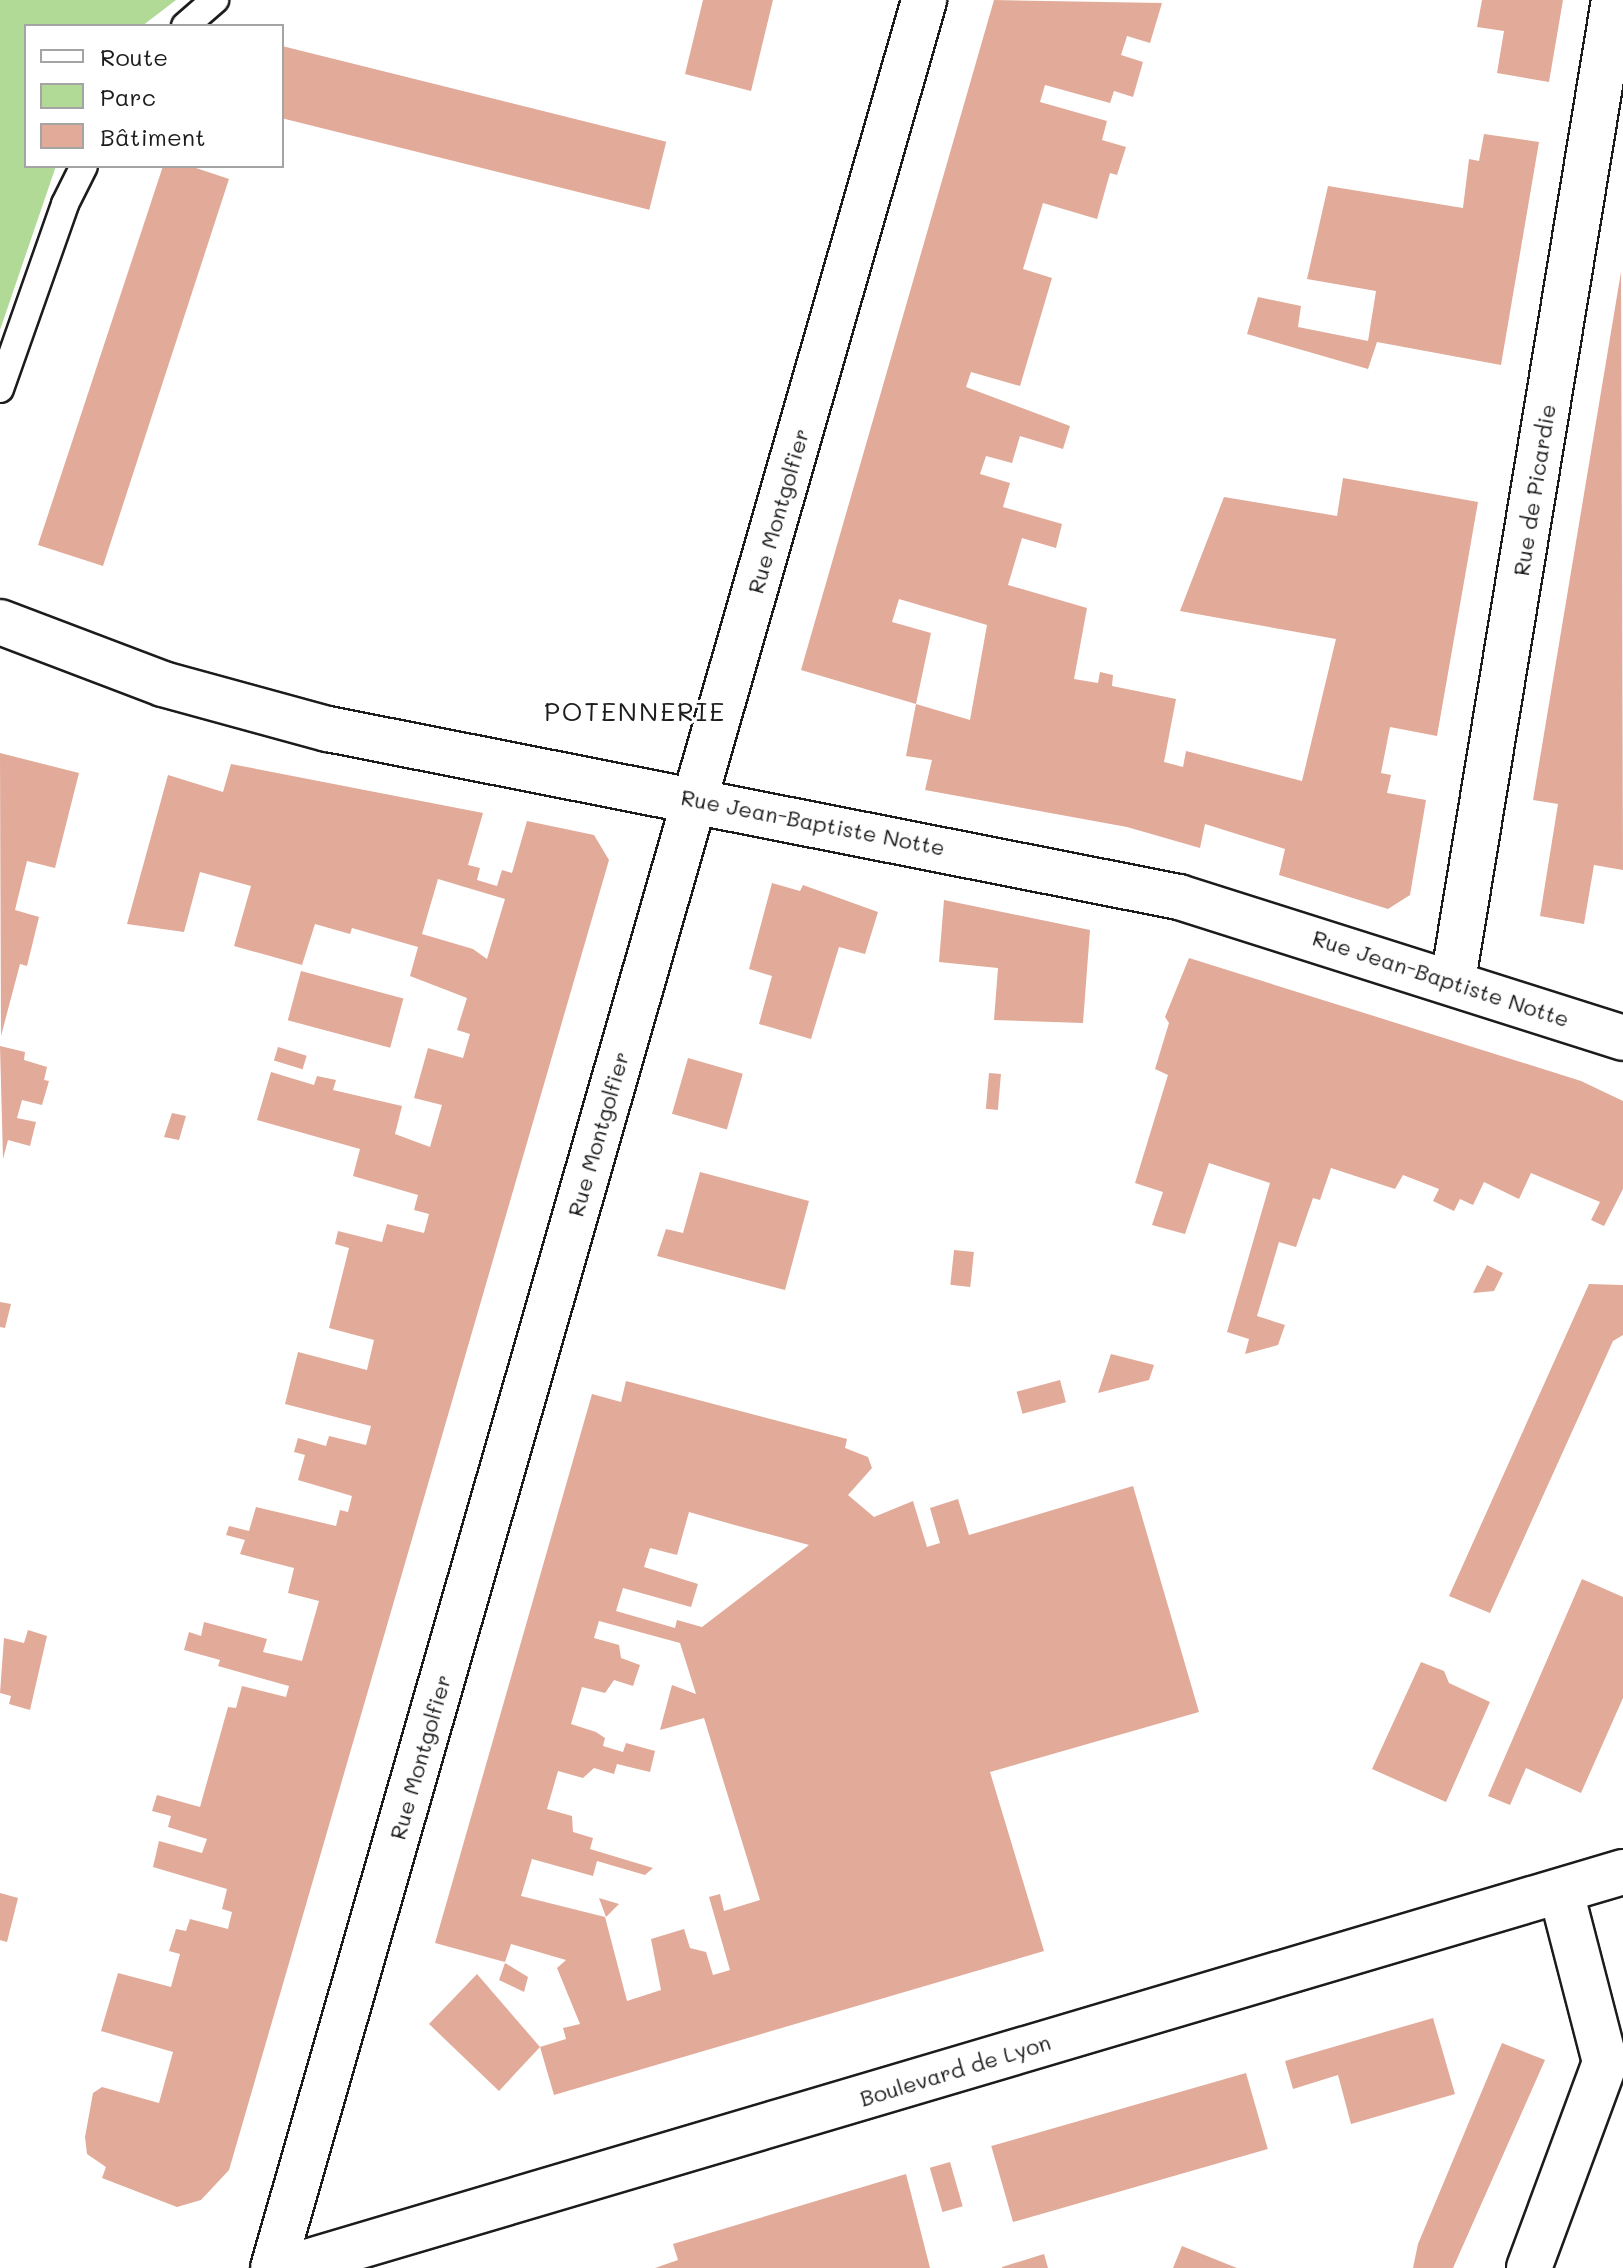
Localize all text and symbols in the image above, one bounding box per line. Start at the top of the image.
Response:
legend [24,24,284,168]
text: Route [100,41,168,72]
text: Parc [100,81,156,112]
text: Bâtiment [100,121,206,152]
street label: Rue de Picardie [1507,402,1561,578]
street label: Rue Montgolfier [742,425,814,597]
district label: POTENNERIE [544,696,726,728]
street label: Rue Jean-Baptiste Notte [679,783,947,861]
street label: Rue Jean-Baptiste Notte [1309,924,1573,1032]
street label: Rue Montgolfier [562,1048,634,1220]
street label: Rue Montgolfier [384,1671,456,1843]
street label: Boulevard de Lyon [856,2028,1054,2112]

